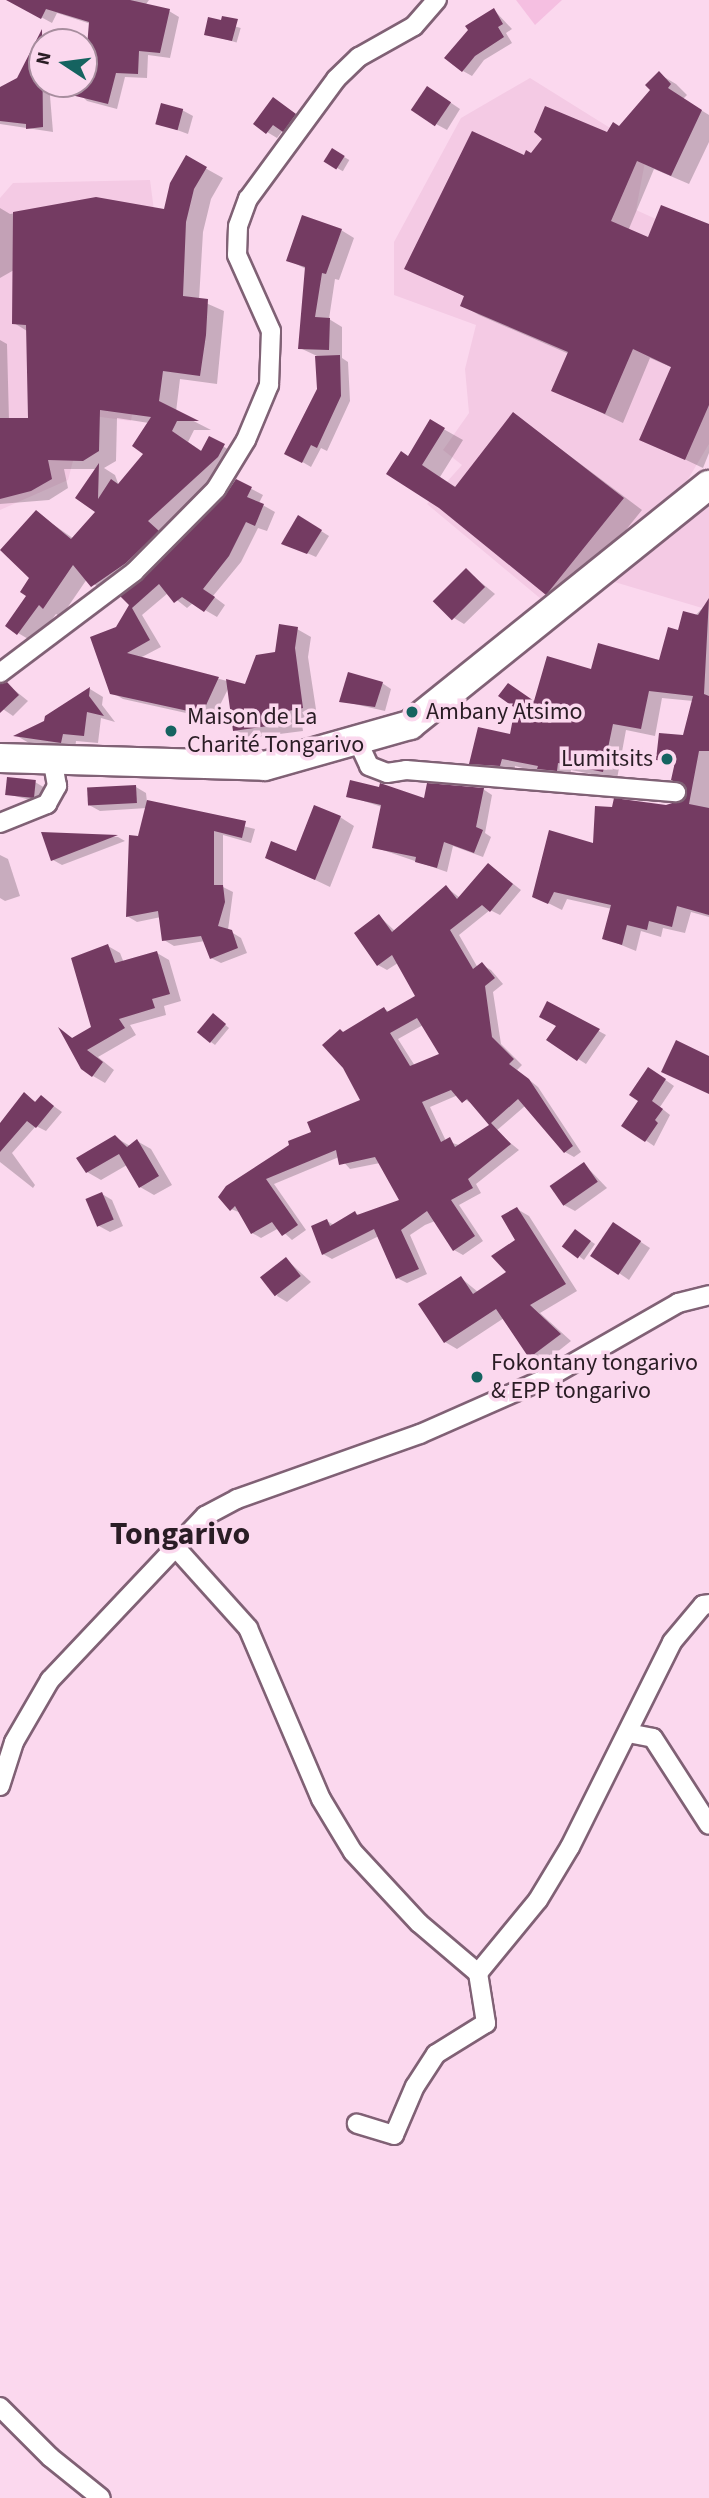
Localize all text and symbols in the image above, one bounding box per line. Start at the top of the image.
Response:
north arrow [28,28,98,98]
text: N [29,49,59,68]
place label: Ambany Atsimo [426,698,583,726]
place label: Maison de La Charité Tongarivo [187,703,364,759]
marker: Ambany Atsimo [404,704,420,720]
marker: Maison de La Charité Tongarivo [161,721,181,741]
place label: Lumitsits [561,745,653,773]
marker: Lumitsits [659,751,675,767]
place label: Fokontany tongarivo & EPP tongarivo [491,1349,698,1405]
marker: Fokontany tongarivo & EPP tongarivo [469,1369,485,1385]
district label: Tongarivo [110,1515,250,1553]

